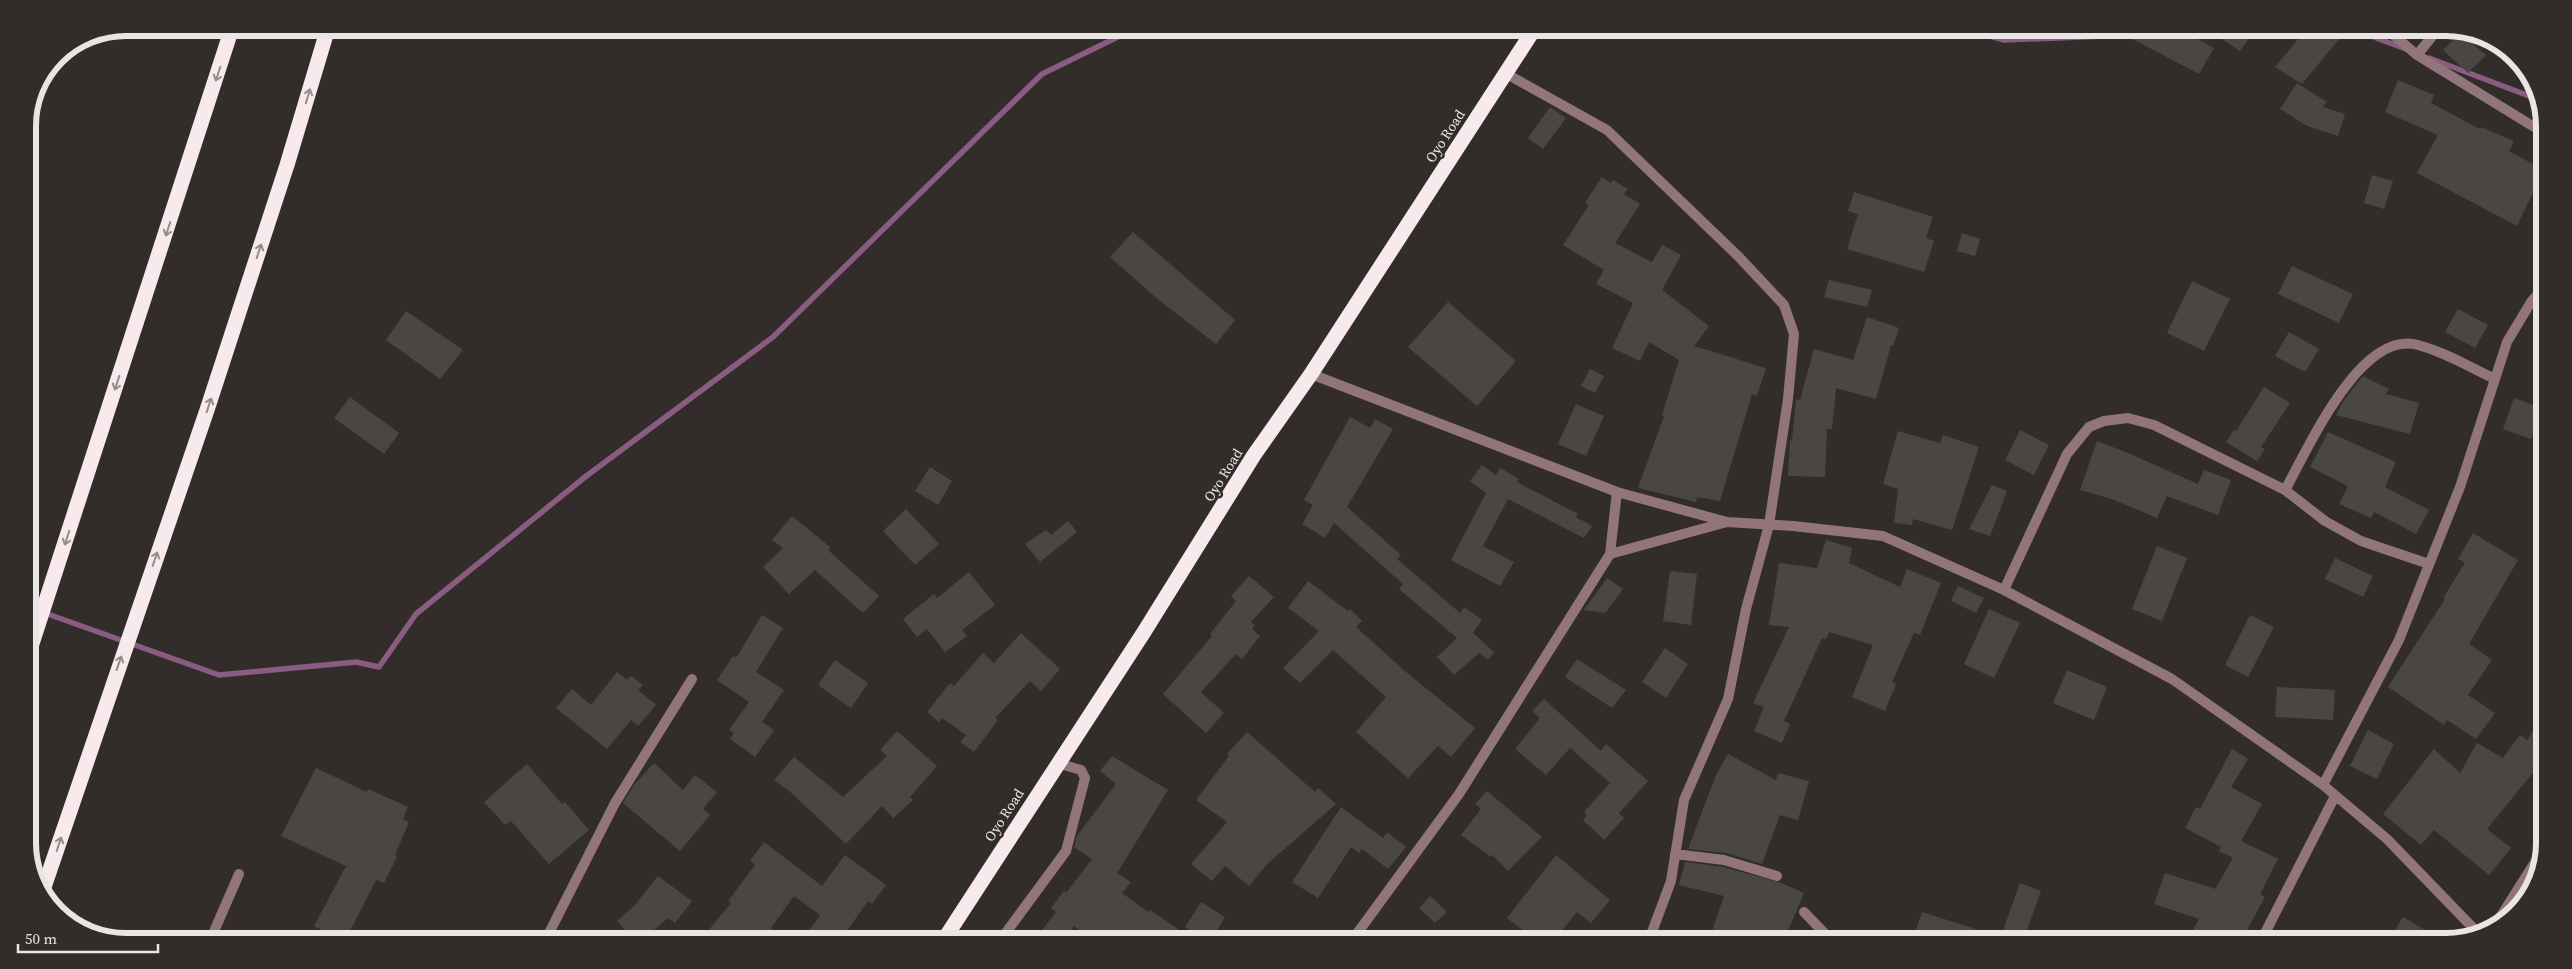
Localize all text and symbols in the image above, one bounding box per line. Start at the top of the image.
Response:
one-way arrow [212,66,222,82]
one-way arrow [303,88,313,104]
street label: Oyo Road [1420,106,1470,166]
one-way arrow [163,221,172,236]
one-way arrow [255,244,264,259]
one-way arrow [112,375,122,391]
one-way arrow [205,398,214,414]
street label: Oyo Road [1199,444,1247,506]
one-way arrow [61,529,71,545]
one-way arrow [151,552,160,567]
one-way arrow [115,655,124,671]
street label: Oyo Road [979,785,1029,845]
one-way arrow [55,836,65,852]
scale bar [18,922,158,954]
text: 50 m [25,928,57,949]

